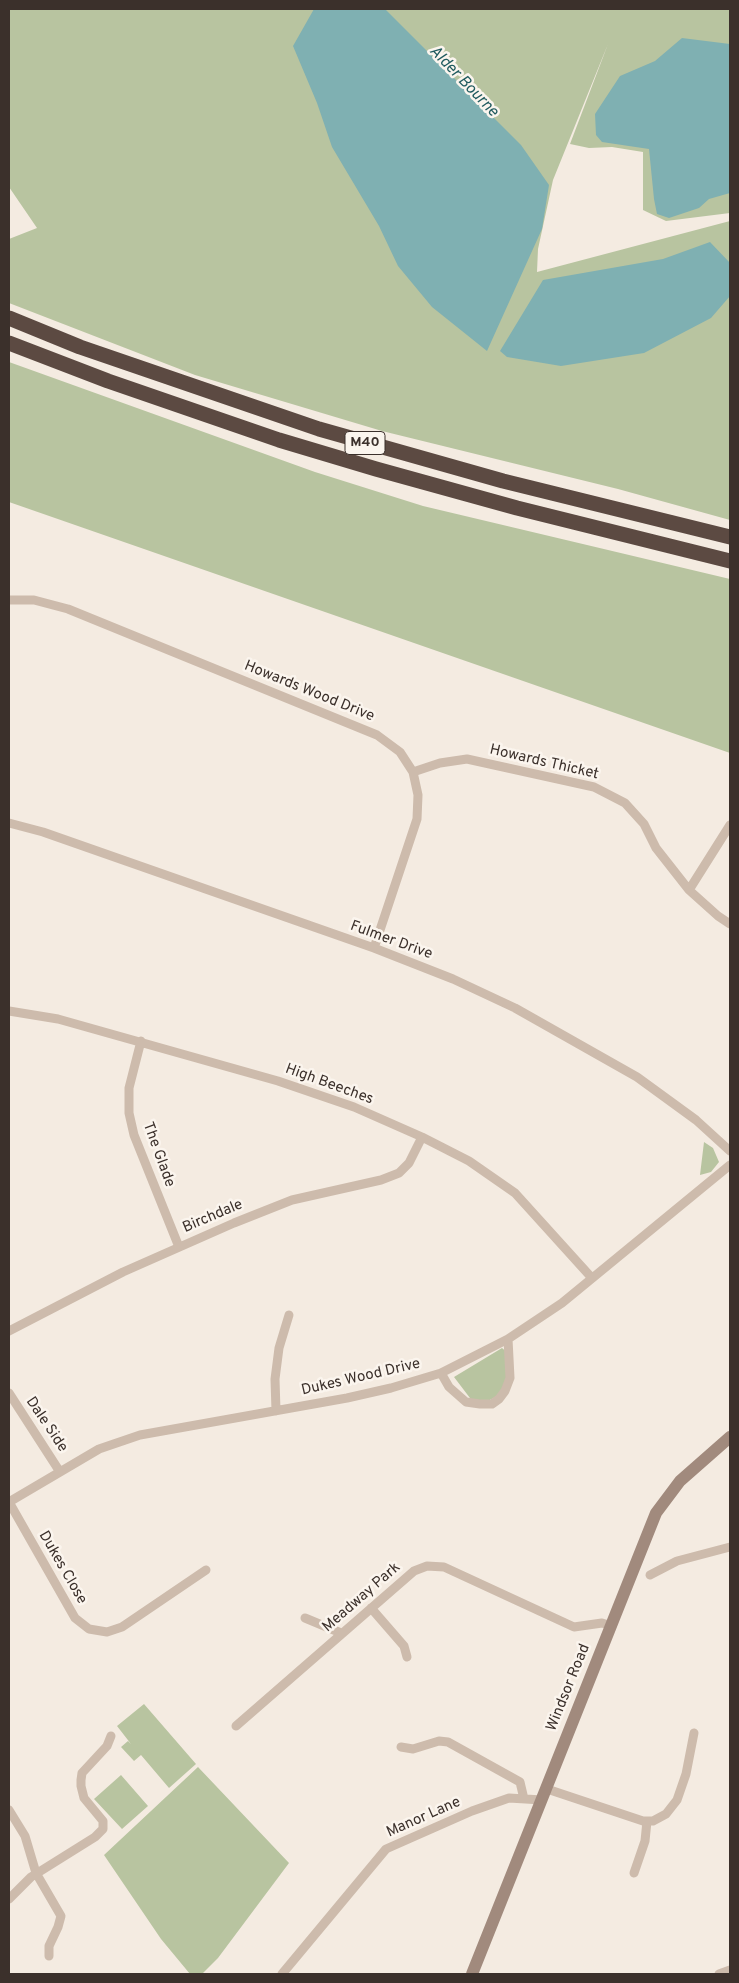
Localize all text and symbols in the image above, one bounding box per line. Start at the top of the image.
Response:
water label: Alder Bourne [424,42,502,122]
road number: M40 [345,432,385,454]
street label: Howards Wood Drive [241,658,377,726]
street label: Howards Thicket [488,742,600,784]
street label: Fulmer Drive [347,918,435,964]
street label: High Beeches [282,1061,376,1109]
street label: The Glade [138,1120,178,1190]
street label: Birchdale [180,1196,246,1238]
street label: Dukes Wood Drive [300,1356,422,1400]
street label: Dale Side [21,1394,71,1456]
street label: Dukes Close [34,1528,90,1608]
street label: Meadway Park [319,1559,405,1637]
street label: Windsor Road [543,1642,595,1734]
street label: Manor Lane [384,1794,464,1842]

